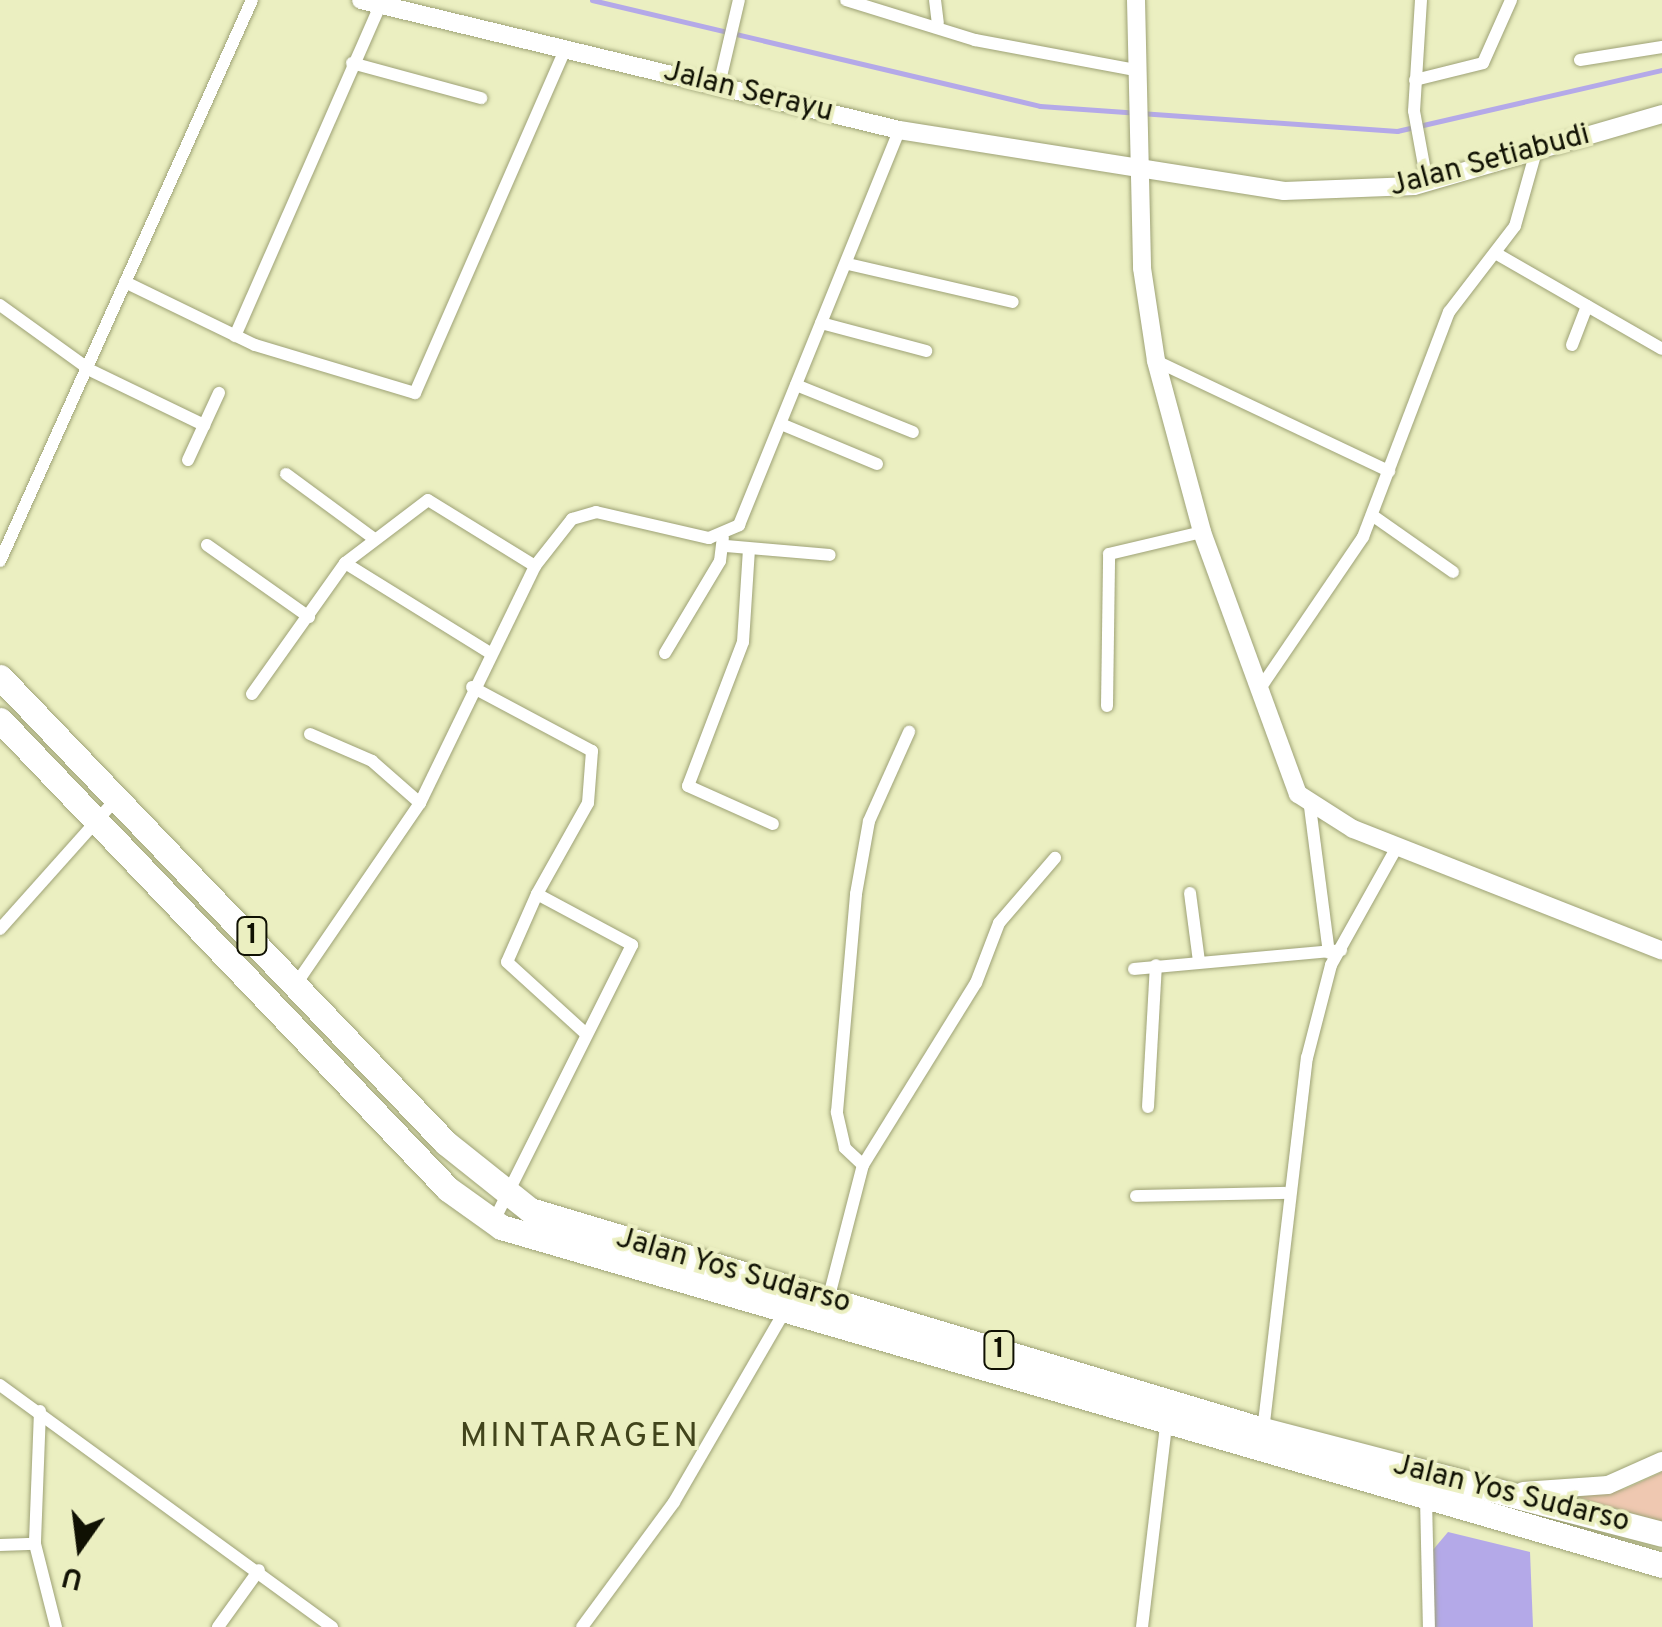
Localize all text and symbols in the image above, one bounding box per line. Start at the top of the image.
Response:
street label: Jalan Serayu [659,55,837,131]
street label: Jalan Setiabudi [1386,118,1594,206]
road number: 1 [234,913,270,959]
street label: Jalan Yos Sudarso [611,1221,855,1323]
road number: 1 [982,1327,1016,1373]
district label: MINTARAGEN [459,1416,701,1458]
street label: Jalan Yos Sudarso [1388,1448,1634,1542]
north arrow [30,1497,130,1597]
text: U [59,1556,87,1596]

